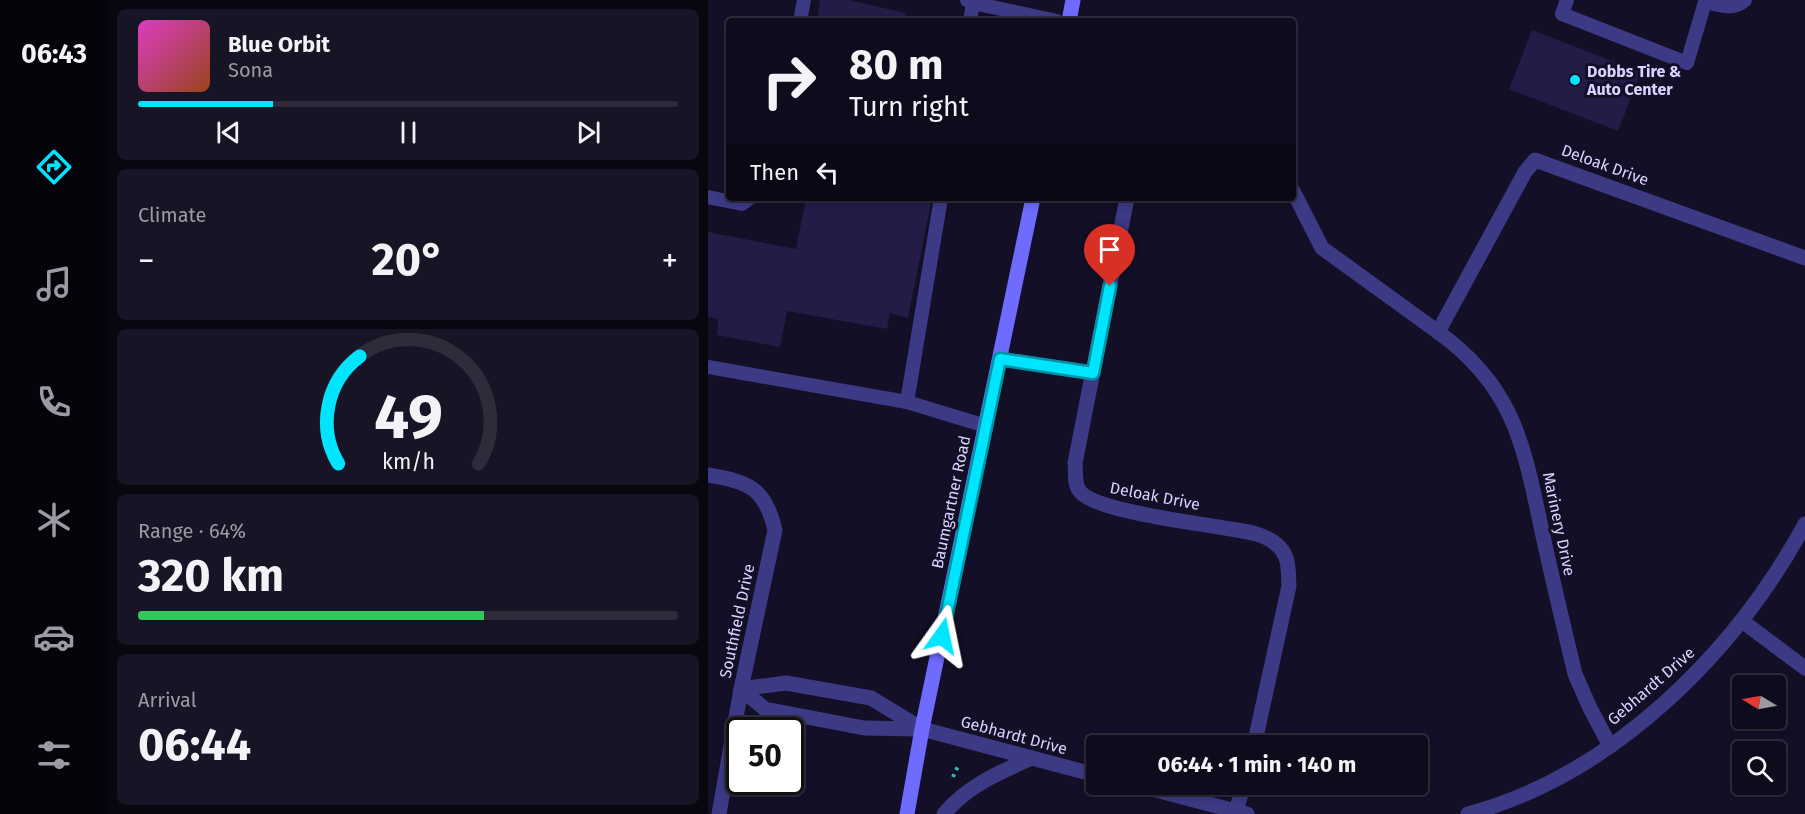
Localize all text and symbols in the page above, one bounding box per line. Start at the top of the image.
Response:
text: Blue Orbit [228,31,330,58]
text: 06:43 [21,38,87,70]
text: 80 m [849,40,943,90]
icon: right [750,42,828,120]
text: Sona [228,58,273,82]
place label: Dobbs Tire & Auto Center [1586,62,1681,99]
marker: Dobbs Tire & Auto Center [1568,73,1582,87]
text: Turn right [849,91,969,123]
icon: previous [212,116,245,149]
icon: pause [392,116,425,149]
icon: next [572,116,605,149]
street label: Deloak Drive [1559,140,1651,190]
icon: directions [33,146,75,188]
icon: left [811,156,844,189]
text: Then [750,159,799,186]
text: Climate [138,203,206,227]
pin [1084,224,1135,286]
text: 20° [371,233,445,287]
icon: arrive [1093,233,1126,266]
text: − [138,241,155,281]
text: + [662,241,678,281]
icon: music [33,263,75,305]
text: 49 [374,380,442,455]
icon: phone [33,381,75,423]
street label: Baumgartner Road [928,434,974,570]
text: km/h [381,449,435,475]
street label: Marinery Drive [1539,470,1579,578]
street label: Deloak Drive [1108,478,1202,514]
icon: climate [33,499,75,541]
text: Range · 64% [138,519,246,543]
text: 320 km [138,549,284,603]
street label: Southfield Drive [716,562,758,680]
position arrow [910,604,974,668]
icon: car [33,616,75,658]
street label: Gebhardt Drive [1604,643,1698,729]
north arrow [1732,675,1786,729]
map controls [1732,675,1786,795]
text: Arrival [138,688,197,712]
street label: Gebhardt Drive [959,712,1069,758]
speed limit sign: 50 [726,717,804,795]
text: 06:44 [138,718,251,772]
icon: filters [33,734,75,776]
button: search [1732,741,1786,795]
text: 06:44 · 1 min · 140 m [1158,751,1356,778]

